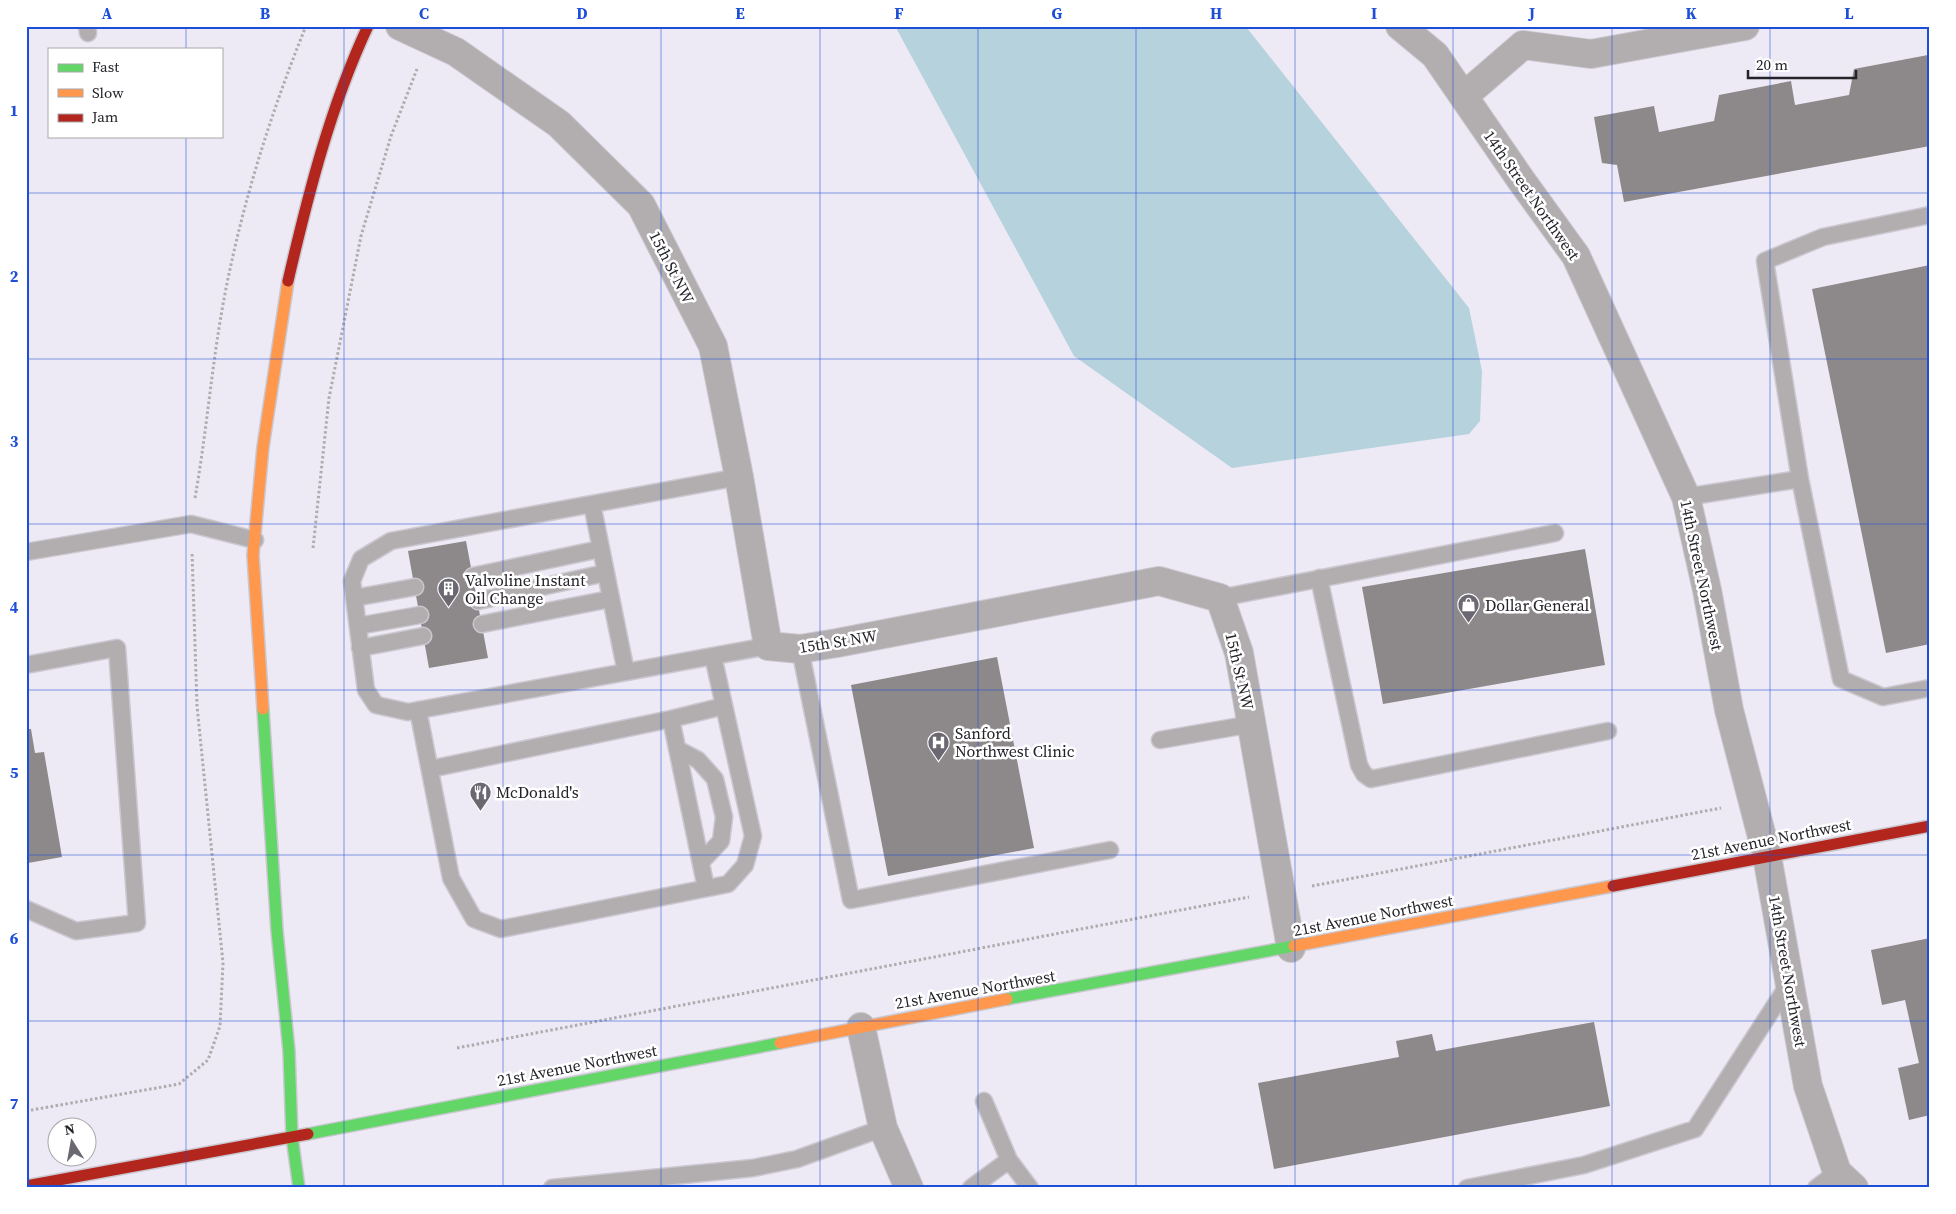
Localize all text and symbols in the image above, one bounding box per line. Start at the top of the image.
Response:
text: A [102,2,113,24]
text: B [260,2,271,24]
text: C [419,2,429,24]
text: D [576,2,588,24]
text: E [735,2,745,24]
text: F [894,2,904,24]
text: G [1052,2,1063,24]
text: H [1210,2,1222,24]
text: I [1371,2,1377,24]
text: J [1528,2,1535,24]
text: K [1685,2,1697,24]
text: L [1844,2,1854,24]
legend [48,48,222,138]
scale bar [1748,48,1856,80]
text: 20 m [1756,54,1788,75]
text: Fast [92,56,119,77]
text: Slow [92,82,124,103]
text: 1 [10,99,18,121]
text: Jam [91,106,119,127]
street label: 14th Street Northwest [1479,126,1586,265]
street label: 15th St NW [644,227,700,308]
text: 2 [10,265,19,287]
text: 3 [10,430,19,452]
street label: 14th Street Northwest [1675,498,1729,653]
place label: Valvoline Instant Oil Change [465,569,586,609]
building icon: Valvoline Instant Oil Change [437,577,461,608]
shop icon: Dollar General [1457,593,1481,624]
place label: Dollar General [1485,594,1590,616]
text: 4 [10,596,19,618]
street label: 15th St NW [797,624,879,658]
street label: 15th St NW [1220,630,1260,712]
place label: Sanford Northwest Clinic [955,722,1075,762]
hospital icon: Sanford Northwest Clinic [927,730,951,761]
text: 5 [10,761,19,783]
restaurant icon: McDonald's [468,780,492,811]
place label: McDonald's [496,781,579,803]
street label: 21st Avenue Northwest [1689,813,1853,865]
street label: 21st Avenue Northwest [1291,889,1455,941]
street label: 14th Street Northwest [1764,893,1812,1049]
text: 6 [10,927,19,949]
street label: 21st Avenue Northwest [893,964,1058,1014]
street label: 21st Avenue Northwest [495,1039,659,1091]
text: 7 [10,1092,19,1114]
north arrow [48,1116,98,1166]
text: N [63,1118,76,1140]

